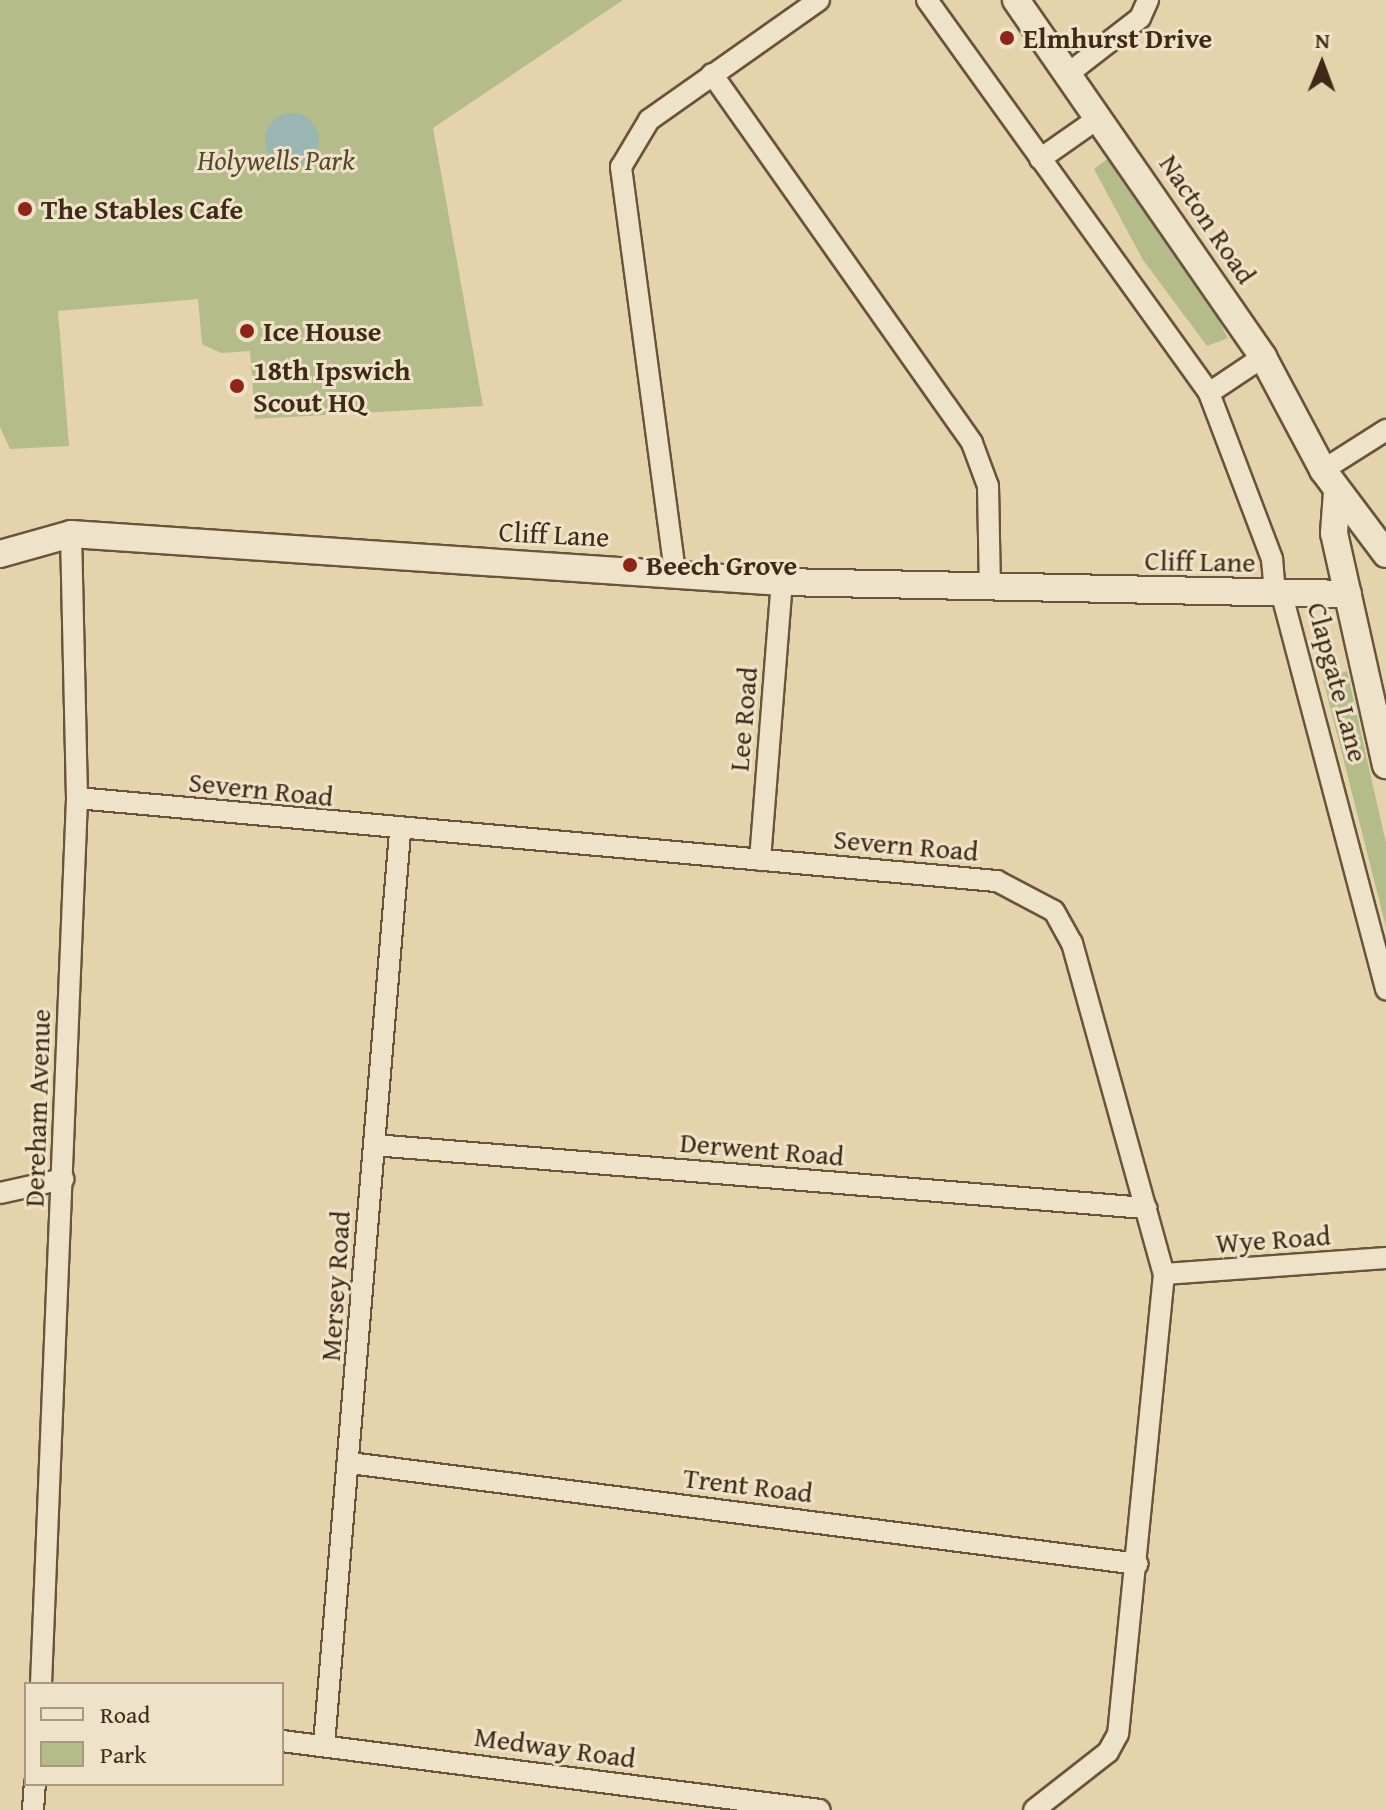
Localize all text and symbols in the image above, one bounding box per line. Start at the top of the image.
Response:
place label: Elmhurst Drive [1023,21,1212,55]
north arrow [1282,24,1362,104]
text: N [1315,24,1330,56]
marker: Elmhurst Drive [998,29,1016,47]
park label: Holywells Park [197,143,355,177]
street label: Nacton Road [1153,148,1263,290]
place label: The Stables Cafe [41,192,243,226]
marker: The Stables Cafe [16,200,34,218]
place label: Ice House [263,314,381,348]
marker: Ice House [238,322,256,340]
place label: 18th Ipswich Scout HQ [253,353,411,419]
marker: 18th Ipswich Scout HQ [228,377,246,395]
street label: Cliff Lane [498,514,610,554]
street label: Cliff Lane [1144,543,1256,579]
place label: Beech Grove [646,548,797,582]
marker: Beech Grove [621,556,639,574]
street label: Clapgate Lane [1301,599,1375,765]
street label: Lee Road [722,665,764,773]
street label: Severn Road [187,765,335,813]
street label: Severn Road [832,822,980,868]
street label: Dereham Avenue [17,1008,57,1208]
street label: Derwent Road [679,1125,845,1173]
street label: Mersey Road [313,1210,357,1362]
street label: Wye Road [1214,1218,1332,1260]
street label: Trent Road [681,1460,815,1510]
legend [24,1682,284,1786]
text: Road [100,1697,150,1732]
street label: Medway Road [472,1719,638,1775]
text: Park [100,1737,146,1772]

